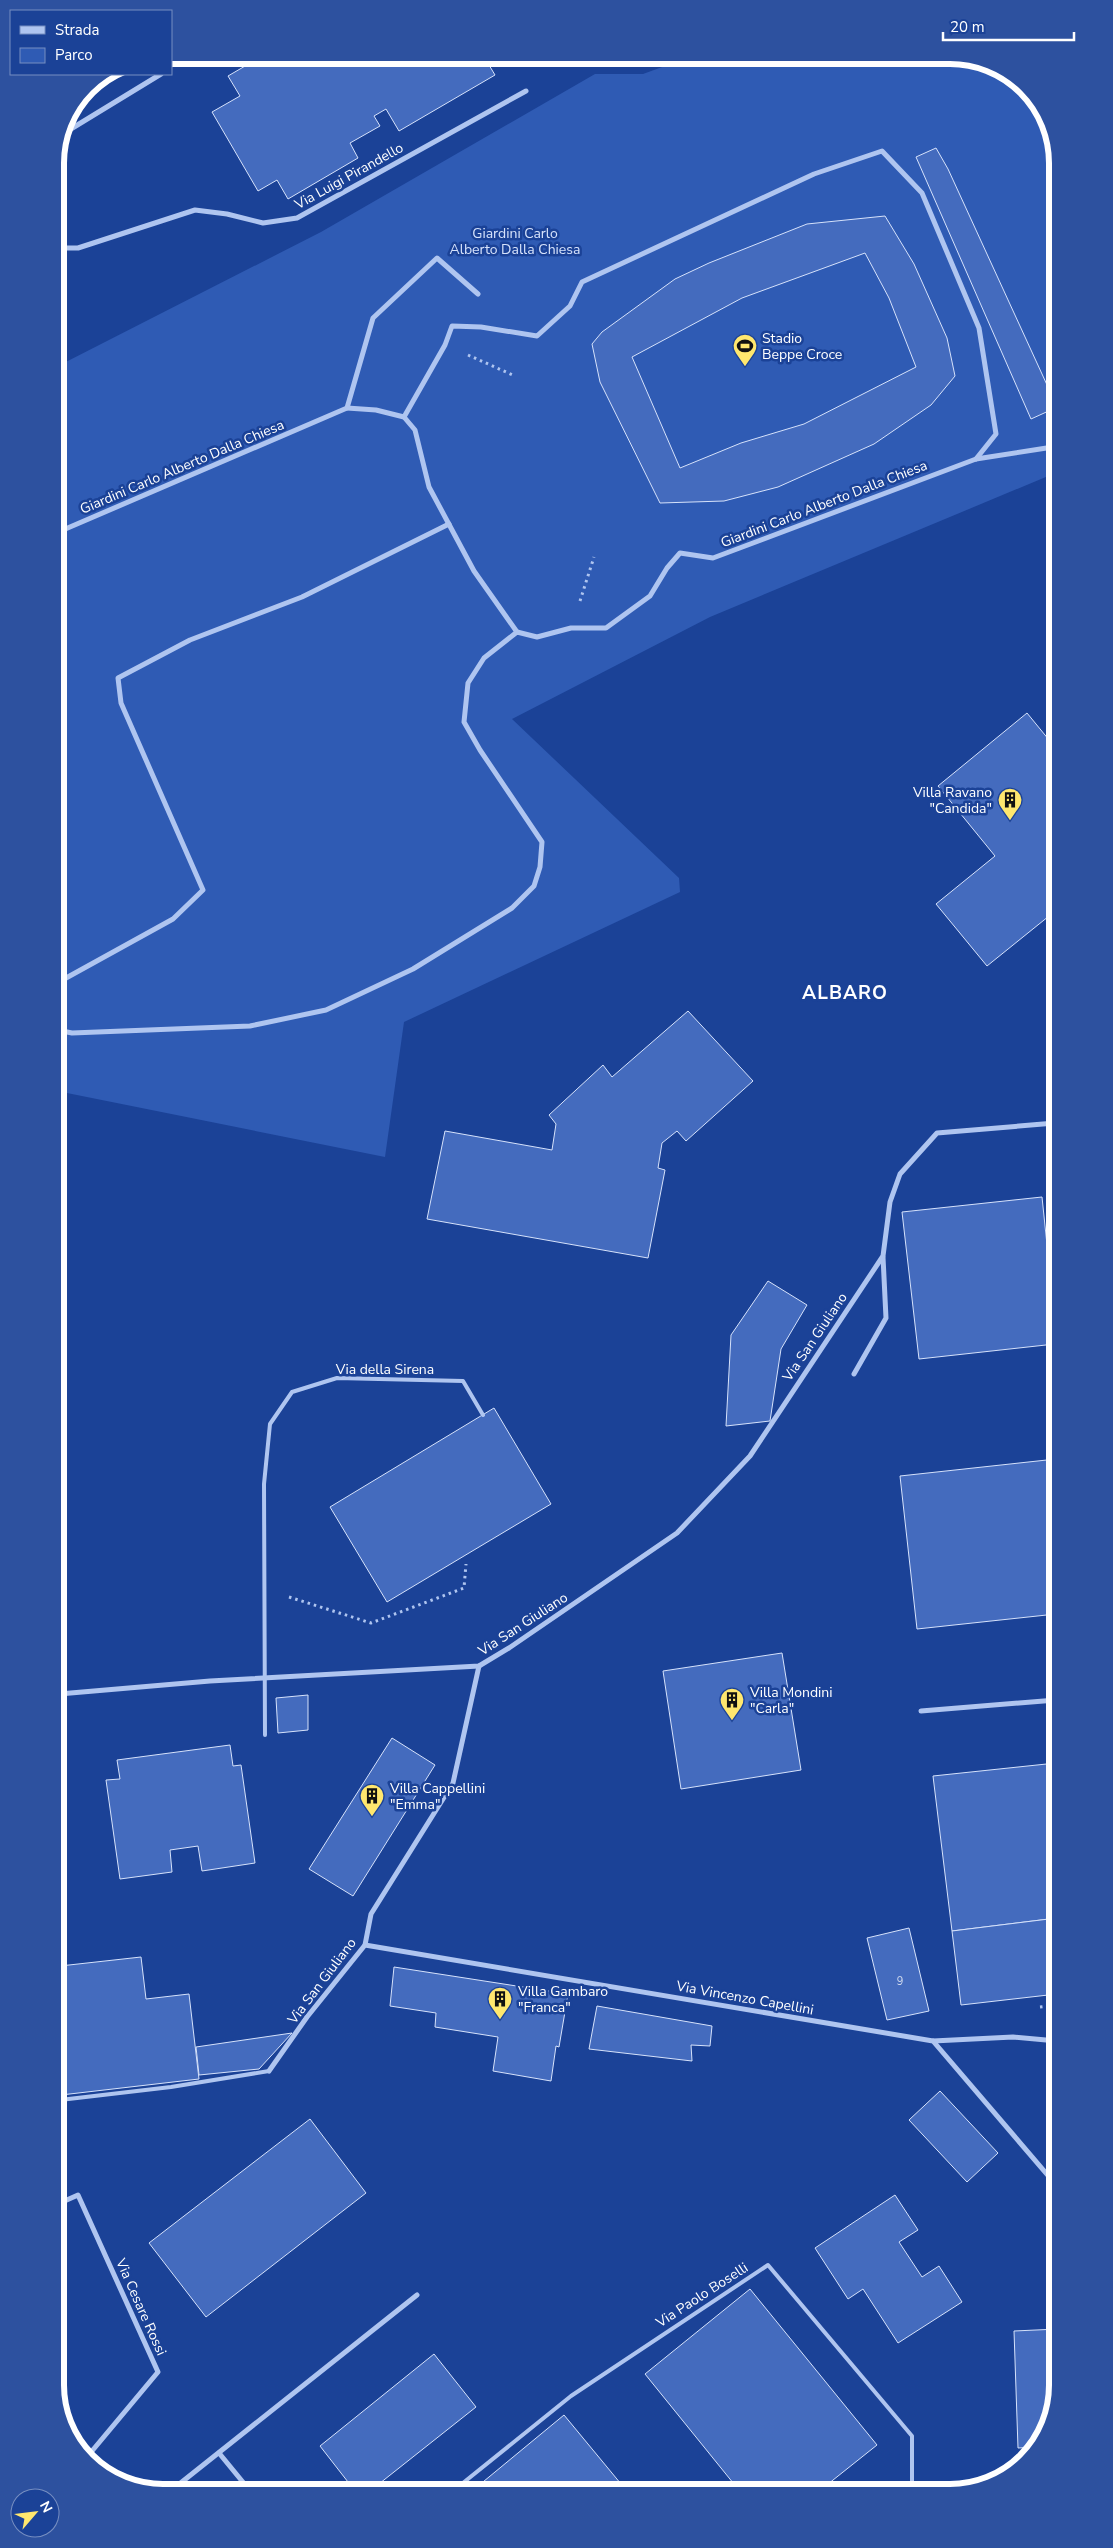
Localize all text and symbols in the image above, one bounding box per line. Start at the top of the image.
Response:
legend [10,10,172,75]
scale bar [943,10,1074,42]
text: 20 m [950,17,985,37]
text: Strada [55,20,99,40]
text: Parco [55,45,93,65]
street label: Via Luigi Pirandello [290,138,407,214]
park label: Giardini Carlo Alberto Dalla Chiesa [450,224,580,259]
place label: Stadio Beppe Croce [762,329,842,364]
sports icon: Stadio Beppe Croce [732,333,758,367]
street label: Giardini Carlo Alberto Dalla Chiesa [77,415,287,519]
street label: Giardini Carlo Alberto Dalla Chiesa [718,456,930,552]
place label: Villa Ravano "Candida" [912,783,992,818]
building icon: Villa Ravano "Candida" [997,787,1023,821]
district label: ALBARO [802,980,888,1006]
street label: Via San Giuliano [778,1289,852,1386]
street label: Via della Sirena [335,1360,434,1379]
street label: Via San Giuliano [474,1588,572,1661]
place label: Villa Mondini "Carla" [749,1683,833,1718]
building icon: Villa Mondini "Carla" [719,1687,745,1721]
place label: Villa Cappellini "Emma" [389,1779,485,1814]
building icon: Villa Cappellini "Emma" [359,1783,385,1817]
street label: Via San Giuliano [283,1934,361,2029]
house number: 9 [897,1974,903,1989]
street label: Via Vincenzo Capellini [674,1976,815,2019]
place label: Villa Gambaro "Franca" [517,1982,608,2017]
building icon: Villa Gambaro "Franca" [487,1986,513,2020]
street label: Via Cesare Rossi [111,2255,171,2358]
street label: Via Paolo Boselli [652,2258,752,2332]
north arrow [10,2488,60,2538]
text: N [35,2498,57,2516]

